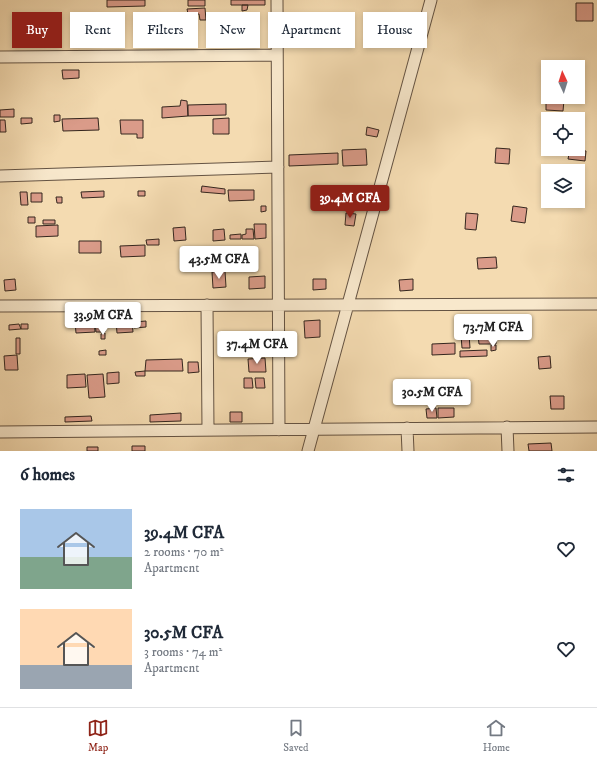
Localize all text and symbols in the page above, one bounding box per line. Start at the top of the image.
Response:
chip: Buy [12,12,62,48]
chip: Rent [70,12,125,48]
chip: Filters [133,12,198,48]
chip: New [206,12,260,48]
chip: Apartment [268,12,355,48]
chip: House [363,12,427,48]
north arrow [541,60,585,104]
map controls [541,60,585,208]
button: locate [541,112,585,156]
button: layers [541,164,585,208]
pin: 39.4M CFA [304,185,396,219]
text: 39.4M CFA [319,190,381,206]
pin: 43.5M CFA [173,246,265,280]
text: 43.5M CFA [189,251,249,267]
pin: 33.9M CFA [57,302,149,336]
text: 33.9M CFA [74,307,132,323]
pin: 73.7M CFA [447,314,539,348]
text: 73.7M CFA [463,319,523,335]
pin: 37.4M CFA [211,331,303,365]
text: 37.4M CFA [226,336,288,352]
pin: 30.5M CFA [386,379,478,413]
text: 30.5M CFA [402,384,462,400]
text: 6 homes [20,464,75,486]
icon: filters [555,464,577,486]
text: 39.4M CFA [144,522,224,544]
icon: home [52,525,100,573]
icon: heart [555,538,577,560]
text: 2 rooms · 70 m² [144,544,224,560]
text: Apartment [144,560,199,576]
text: 30.5M CFA [144,622,223,644]
icon: home [52,625,100,673]
icon: heart [555,638,577,660]
text: 3 rooms · 74 m² [144,644,222,660]
text: Apartment [144,660,199,676]
tab: Map [87,717,109,755]
tab: Saved [283,717,309,755]
tab: Home [483,717,510,755]

